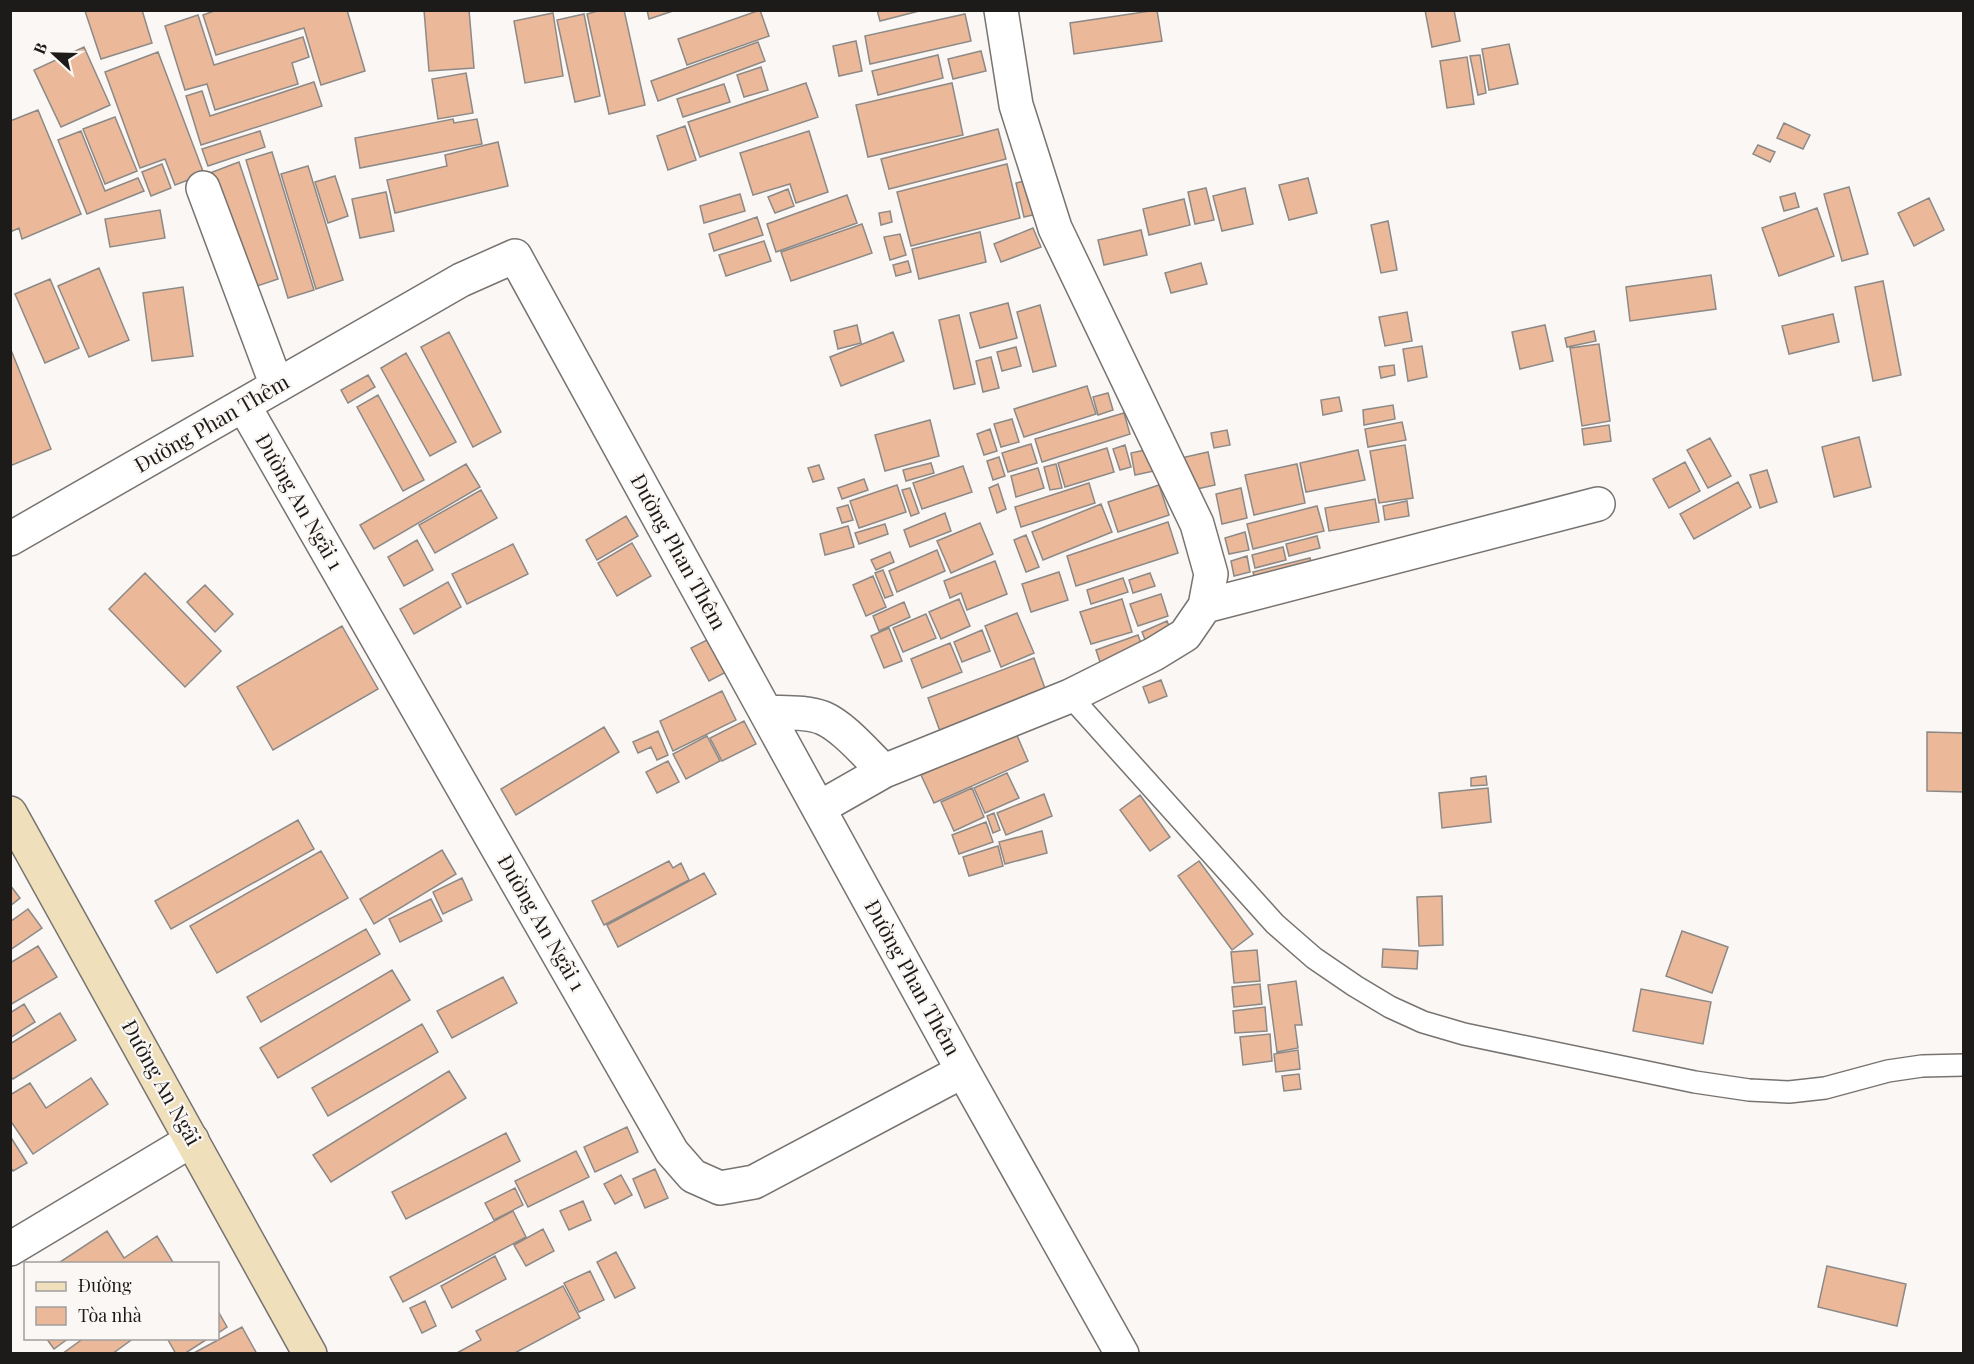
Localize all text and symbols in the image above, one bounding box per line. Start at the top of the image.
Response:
north arrow [24,24,84,84]
text: B [28,39,51,57]
street label: Đường Phan Thêm [129,366,294,478]
street label: Đường An Ngãi 1 [250,428,351,574]
street label: Đường Phan Thêm [625,468,734,634]
street label: Đường An Ngãi 1 [492,849,593,995]
street label: Đường Phan Thêm [859,894,968,1060]
street label: Đường An Ngãi [117,1014,209,1150]
legend [24,1262,219,1340]
text: Đường [78,1273,132,1297]
text: Tòa nhà [78,1303,142,1327]

